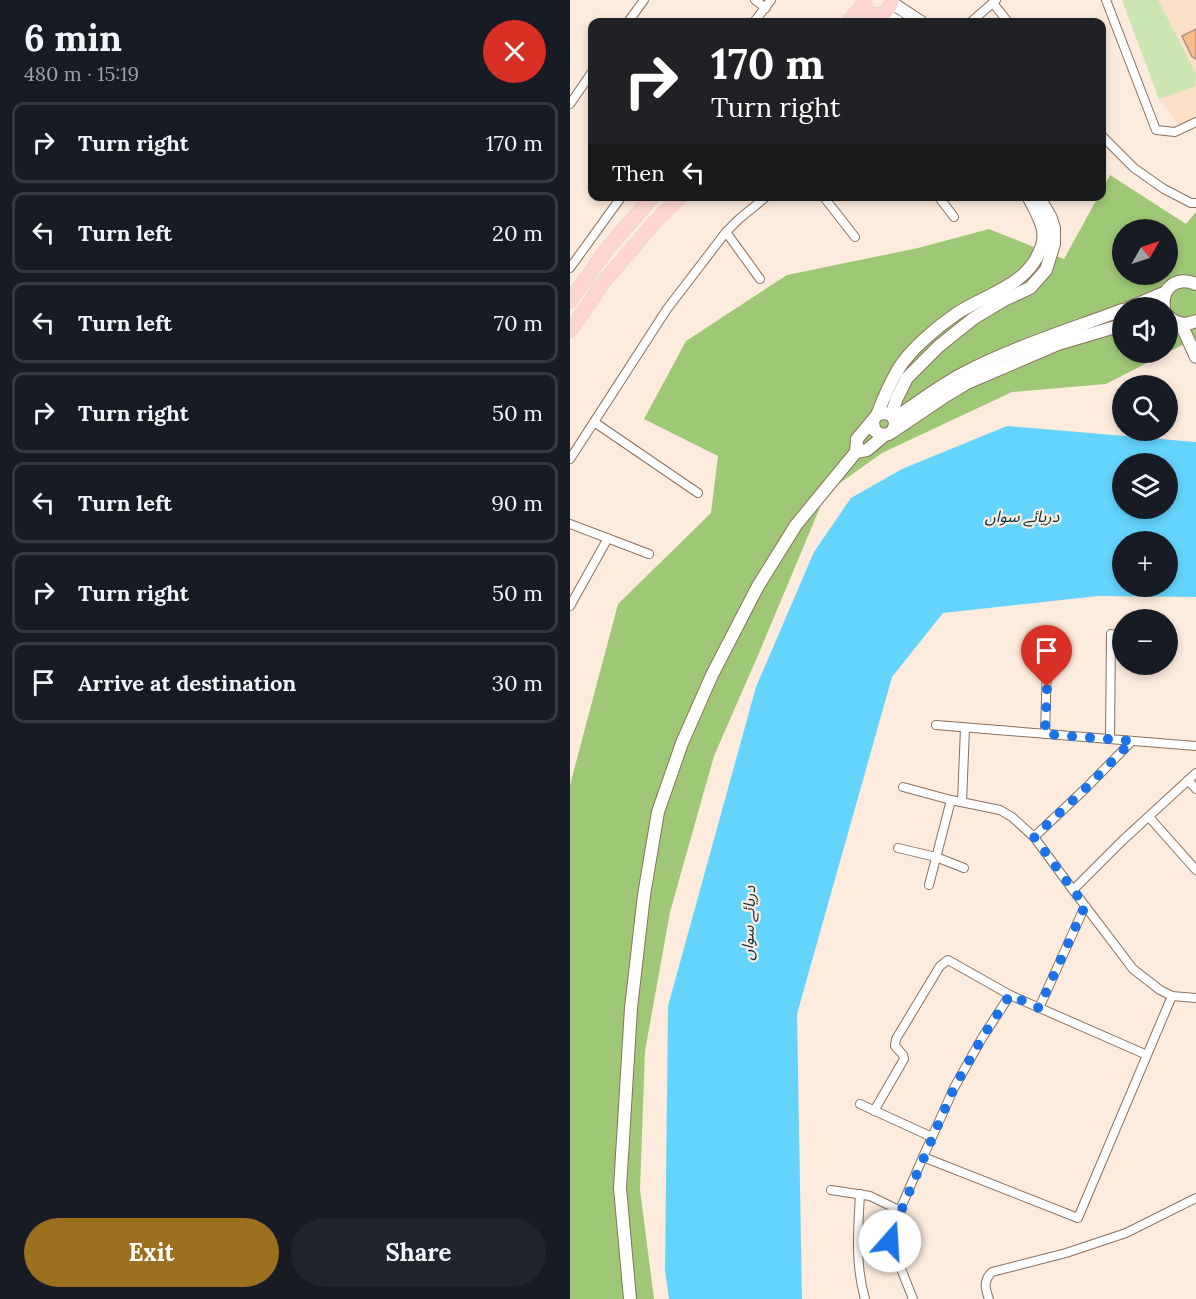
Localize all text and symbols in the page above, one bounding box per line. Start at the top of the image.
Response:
text: 6 min [24,15,122,61]
button: close [483,20,546,83]
text: 170 m [711,37,824,91]
icon: right [612,42,690,120]
text: 480 m · 15:19 [24,61,139,86]
text: Turn right [711,90,840,124]
icon: right [27,126,60,159]
text: Turn right [78,129,189,157]
text: 170 m [486,129,543,157]
icon: left [677,156,710,189]
text: Then [612,159,665,187]
icon: left [27,216,60,249]
text: Turn left [78,219,172,247]
text: 20 m [492,219,543,247]
north arrow [1112,219,1178,285]
map controls [1112,219,1178,675]
button: sound [1112,297,1178,363]
icon: left [27,306,60,339]
text: Turn left [78,309,172,337]
text: 70 m [494,309,543,337]
button: search [1112,375,1178,441]
icon: right [27,396,60,429]
text: Turn right [78,399,189,427]
text: 50 m [492,399,543,427]
button: layers [1112,453,1178,519]
icon: left [27,486,60,519]
text: Turn left [78,489,172,517]
text: 90 m [491,489,543,517]
water label: دریائے سواں [985,506,1060,527]
button: + [1112,531,1178,597]
icon: right [27,576,60,609]
text: Turn right [78,579,189,607]
text: 50 m [492,579,543,607]
button: − [1112,609,1178,675]
pin [1021,625,1072,687]
icon: arrive [1030,634,1063,667]
icon: arrive [27,666,60,699]
text: Arrive at destination [78,669,296,697]
text: 30 m [492,669,543,697]
water label: دریائے سواں [737,885,760,961]
position arrow [858,1209,922,1273]
button: Exit [24,1218,279,1287]
button: Share [291,1218,546,1287]

